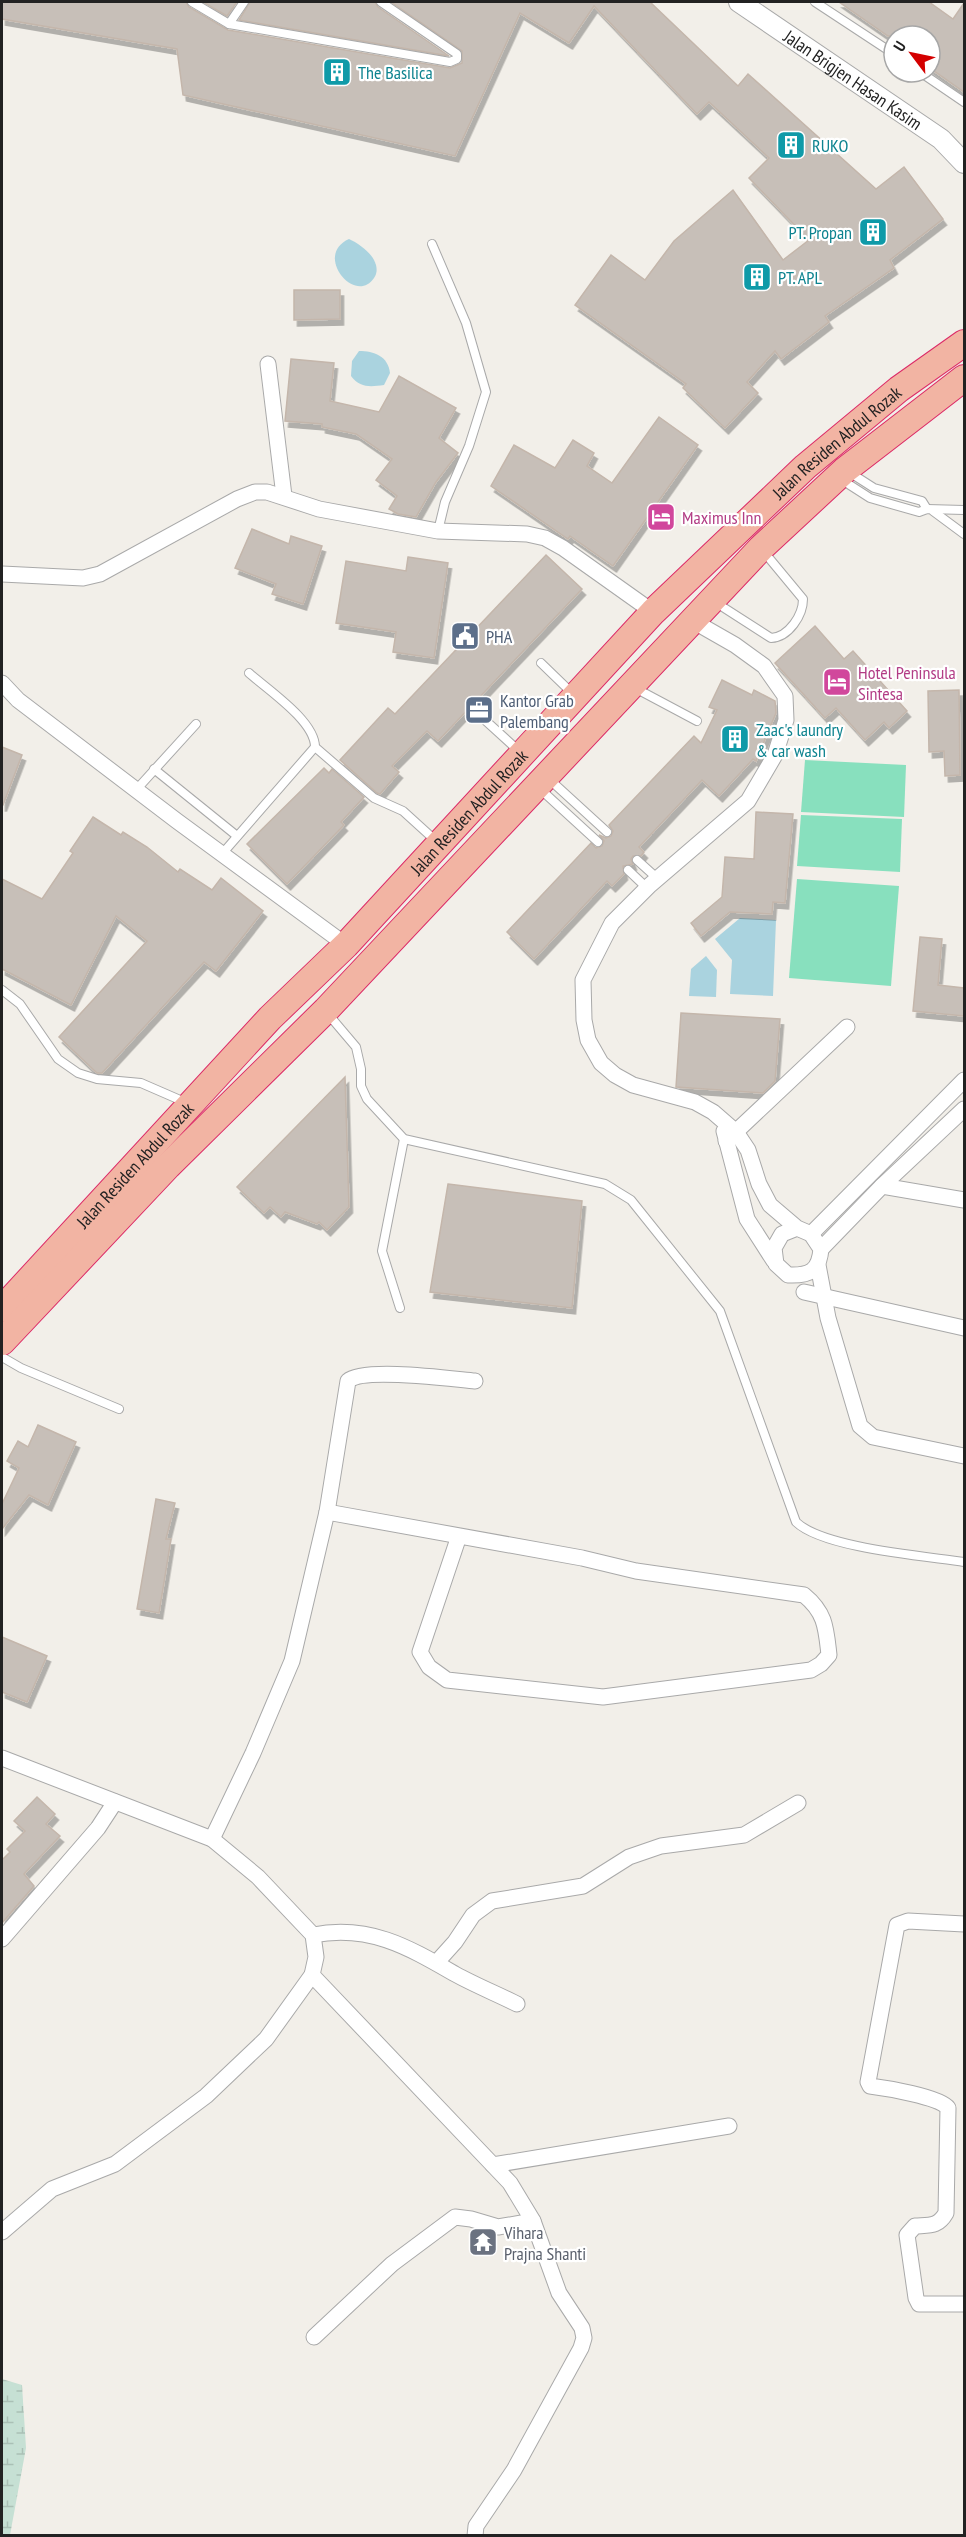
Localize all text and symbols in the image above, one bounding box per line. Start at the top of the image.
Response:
street label: Jalan Brigjen Hasan Kasim [779,24,927,134]
north arrow [882,24,942,84]
text: U [889,37,910,55]
building icon: The Basilica [321,56,353,88]
place label: The Basilica [358,61,433,84]
building icon: RUKO [775,129,807,161]
place label: RUKO [812,134,849,157]
building icon: PT. Propan [857,216,889,248]
place label: PT. Propan [788,221,852,244]
building icon: PT. APL [741,261,773,293]
place label: PT. APL [778,266,822,289]
street label: Jalan Residen Abdul Rozak [766,381,906,505]
hotel icon: Maximus Inn [645,501,677,533]
place label: Maximus Inn [682,506,761,529]
public building icon: PHA [449,620,481,652]
place label: PHA [486,625,513,648]
place label: Hotel Peninsula Sintesa [858,661,956,705]
hotel icon: Hotel Peninsula Sintesa [821,666,853,698]
place label: Kantor Grab Palembang [500,689,574,733]
office icon: Kantor Grab Palembang [463,694,495,726]
place label: Zaac's laundry & car wash [756,718,843,762]
building icon: Zaac's laundry & car wash [719,723,751,755]
street label: Jalan Residen Abdul Rozak [404,744,532,880]
street label: Jalan Residen Abdul Rozak [71,1097,198,1233]
place label: Vihara Prajna Shanti [503,2221,586,2265]
temple icon: Vihara Prajna Shanti [467,2226,499,2258]

